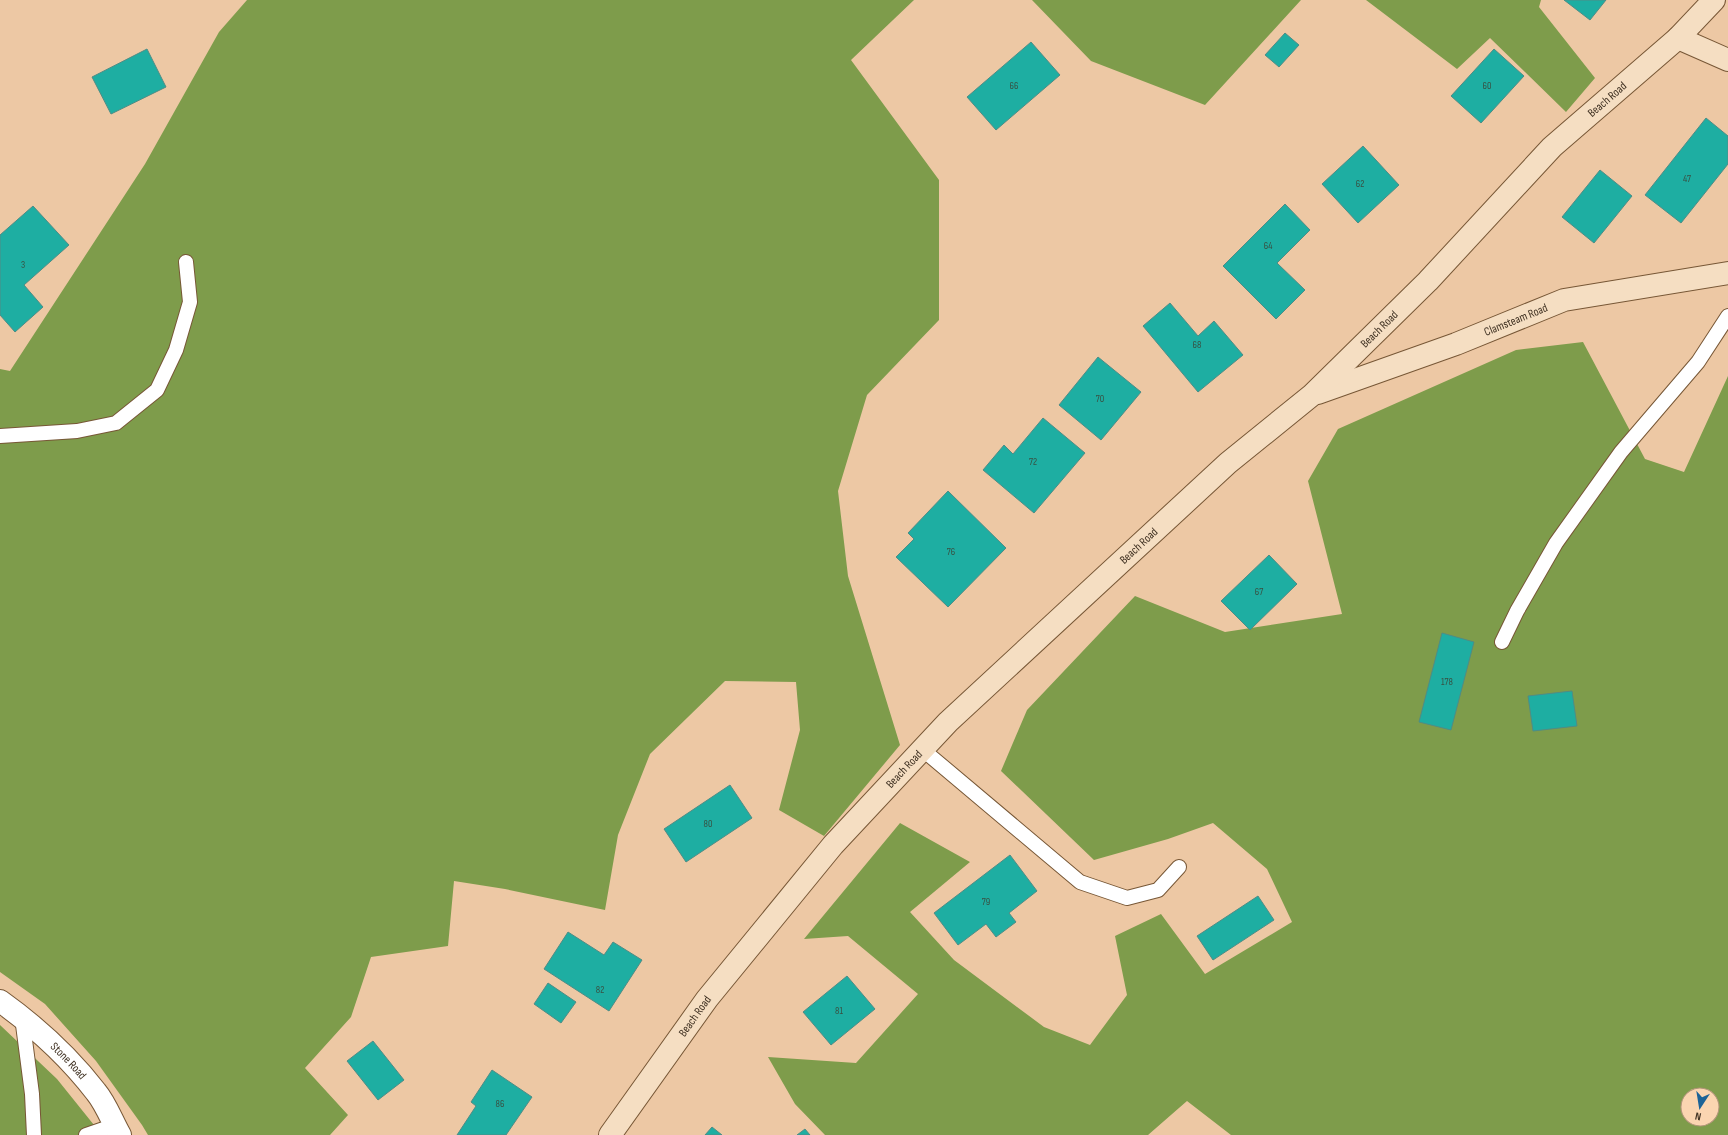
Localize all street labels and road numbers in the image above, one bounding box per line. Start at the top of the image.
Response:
street label: Beach Road [1585,78,1630,120]
street label: Clamsteam Road [1482,300,1550,339]
street label: Beach Road [1357,307,1401,351]
street label: Beach Road [1116,524,1161,567]
street label: Beach Road [883,747,925,791]
street label: Beach Road [675,993,714,1039]
street label: Stone Road [47,1039,90,1082]

